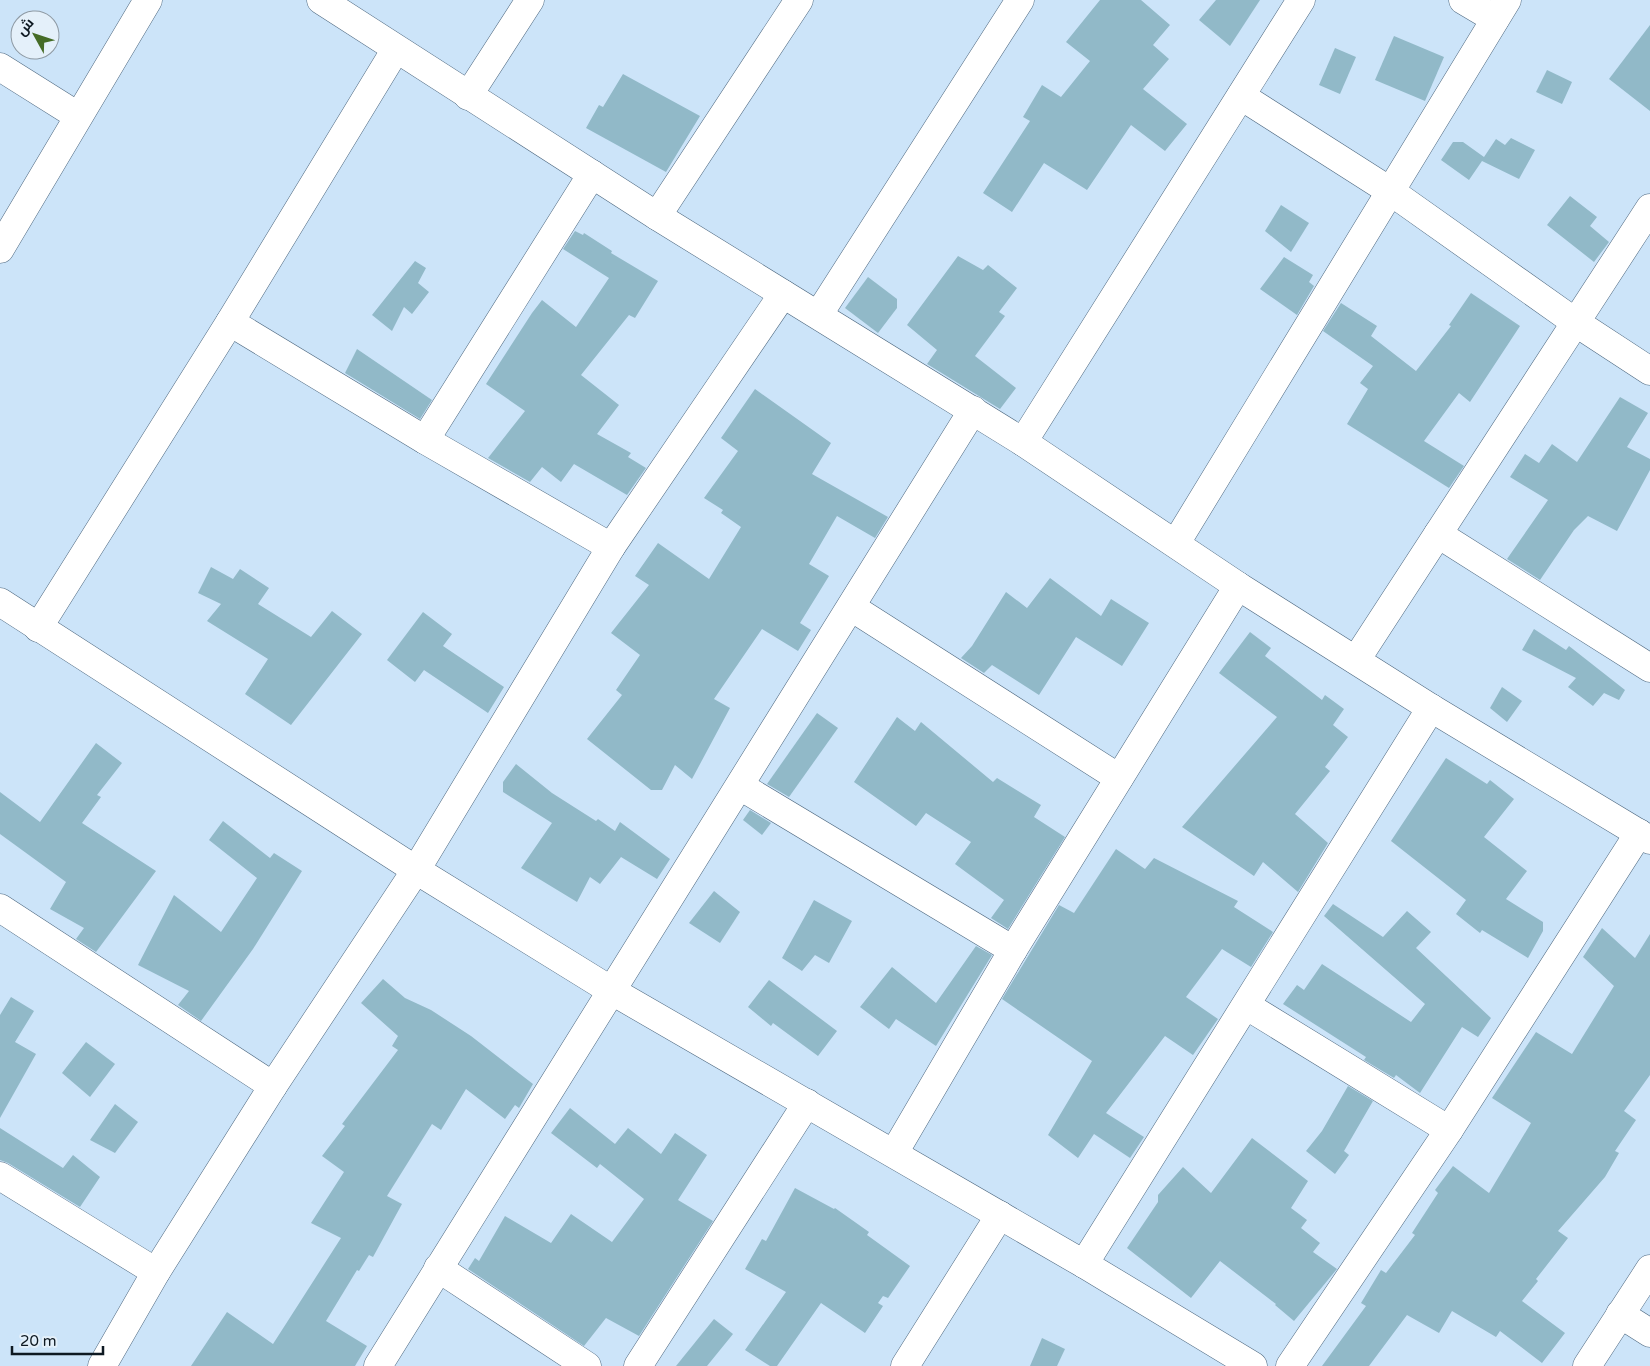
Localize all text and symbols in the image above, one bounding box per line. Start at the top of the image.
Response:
north arrow [10,10,60,60]
text: ش [13,15,38,39]
scale bar [12,1324,104,1356]
text: 20 m [20,1332,57,1350]

